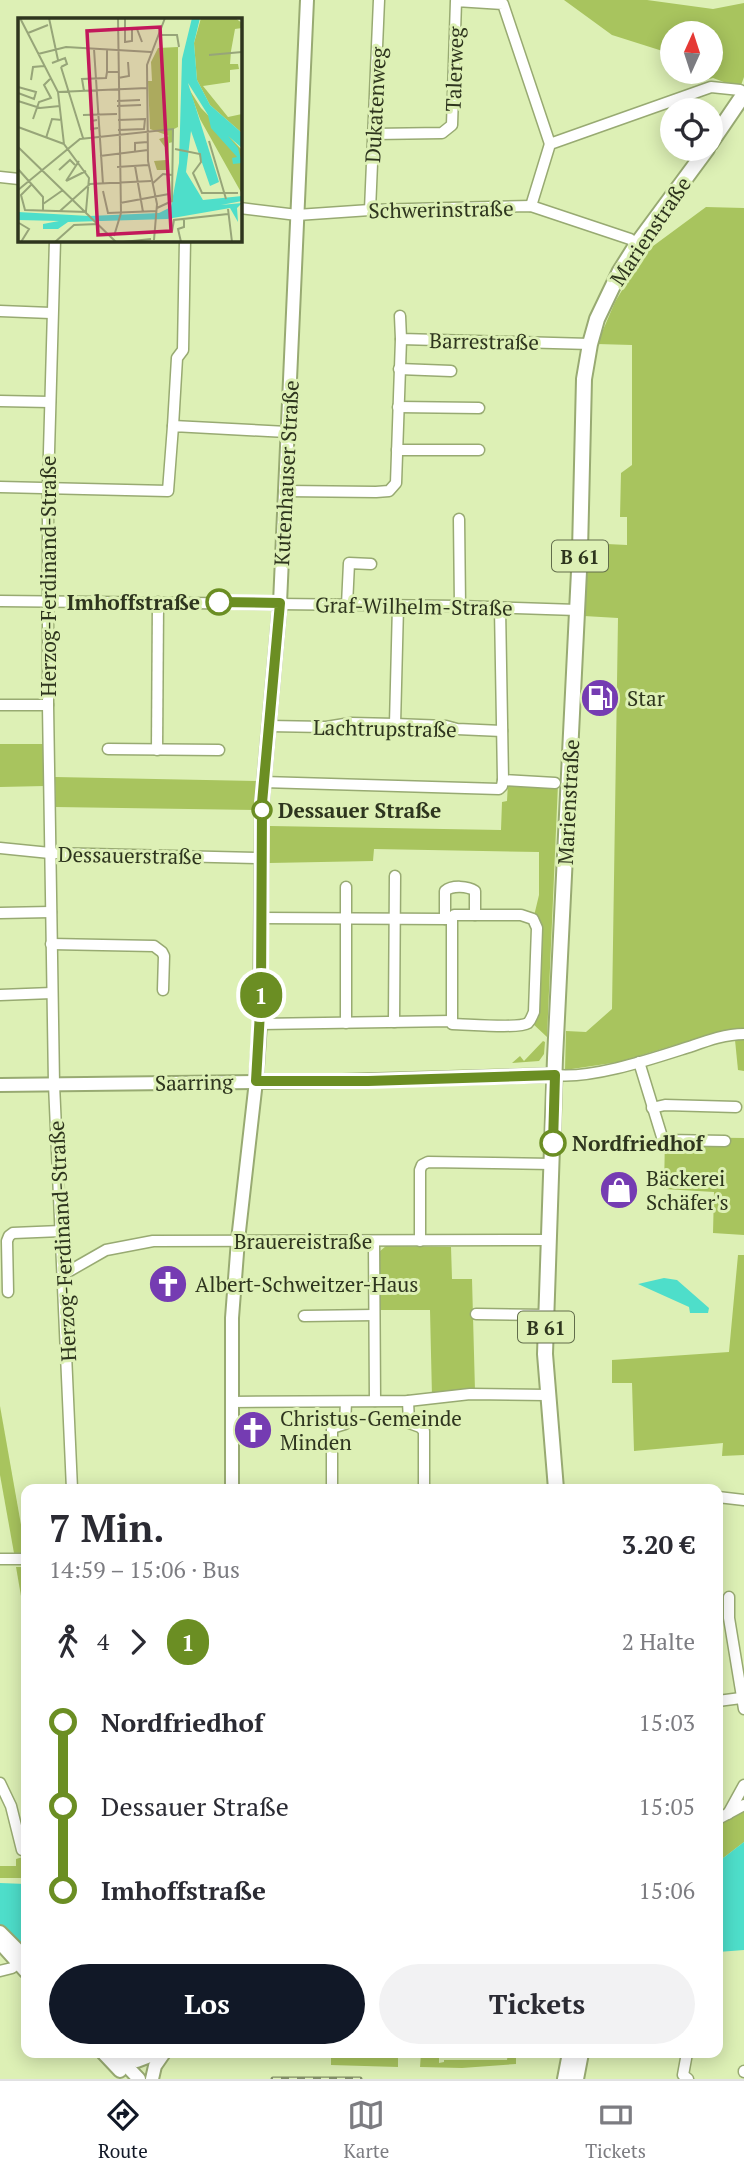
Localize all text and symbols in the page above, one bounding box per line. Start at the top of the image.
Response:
inset map [18,18,242,242]
north arrow [660,21,723,84]
map controls [660,21,723,161]
street label: Talerweg [439,25,470,112]
street label: Dukatenweg [358,45,392,164]
button: locate [660,98,723,161]
street label: Marienstraße [603,171,697,291]
street label: Schwerinstraße [368,194,514,224]
street label: Barrestraße [429,326,539,356]
street label: Kutenhauser Straße [267,379,305,567]
street label: Herzog-Ferdinand-Straße [34,455,62,697]
road number: B 61 [552,540,608,572]
place label: Imhoffstraße [67,588,200,616]
marker: Imhoffstraße [206,589,232,615]
street label: Graf-Wilhelm-Straße [315,590,513,622]
fuel station icon: Star [579,677,621,719]
place label: Star [627,684,665,712]
street label: Lachtrupstraße [313,713,457,743]
street label: Marienstraße [551,738,585,866]
place label: Dessauer Straße [278,796,441,824]
marker: Dessauer Straße [252,800,272,820]
street label: Dessauerstraße [58,840,202,870]
line badge: 1 [238,972,284,1018]
text: 1 [254,979,268,1011]
street label: Saarring [155,1067,234,1097]
street label: Herzog-Ferdinand-Straße [42,1120,82,1362]
place label: Nordfriedhof [572,1129,706,1157]
marker: Nordfriedhof [540,1130,566,1156]
place label: Bäckerei Schäfer's [646,1164,729,1216]
shop icon: Bäckerei Schäfer's [598,1169,640,1211]
street label: Brauereistraße [234,1227,372,1255]
church icon: Albert-Schweitzer-Haus [147,1263,189,1305]
place label: Albert-Schweitzer-Haus [195,1270,418,1298]
road number: B 61 [518,1312,574,1343]
place label: Christus-Gemeinde Minden [280,1404,462,1456]
church icon: Christus-Gemeinde Minden [232,1409,274,1451]
text: 7 Min. [49,1503,164,1553]
text: 3.20 € [622,1527,695,1561]
text: 14:59 – 15:06 · Bus [49,1554,240,1585]
icon: walk [49,1623,87,1661]
icon: forward [119,1623,157,1661]
text: 4 [97,1626,109,1657]
text: 1 [181,1626,195,1658]
text: 2 Halte [622,1626,695,1657]
text: Nordfriedhof [101,1705,264,1739]
text: 15:03 [638,1707,695,1738]
text: Dessauer Straße [101,1789,289,1823]
text: 15:05 [638,1791,695,1822]
text: Imhoffstraße [101,1873,266,1907]
text: 15:06 [638,1875,695,1906]
button: Los [49,1964,365,2044]
button: Tickets [379,1964,695,2044]
tab: Route [98,2096,148,2163]
tab: Karte [344,2096,389,2163]
tab: Tickets [585,2096,646,2163]

